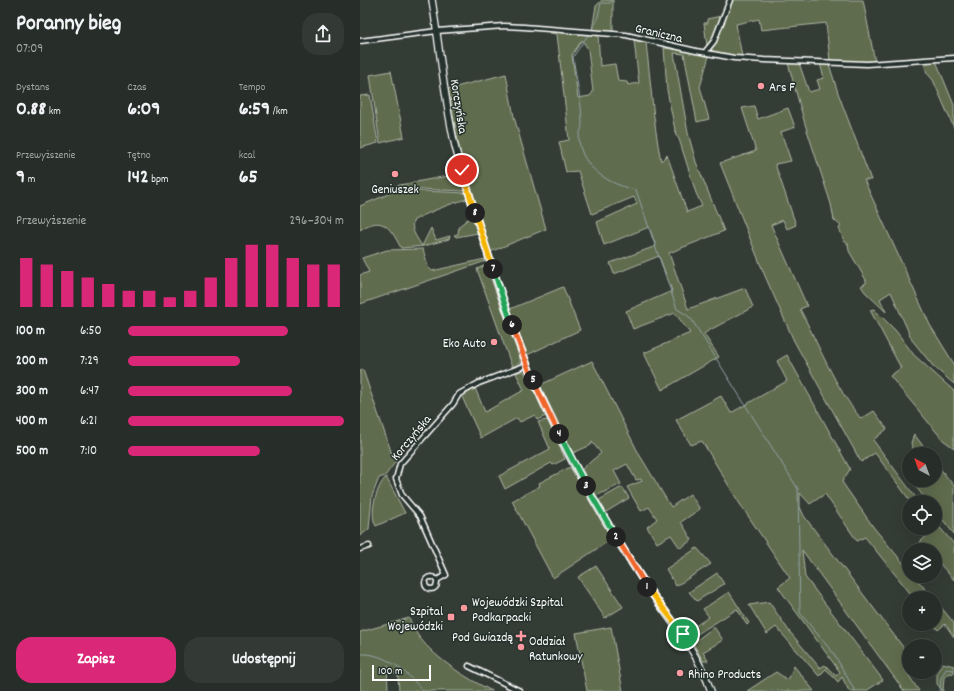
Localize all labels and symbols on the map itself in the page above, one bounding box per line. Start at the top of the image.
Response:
street label: Graniczna [633,20,685,49]
street label: Korczyńska [444,78,471,136]
place label: Ars F [769,79,795,98]
marker: Ars F [756,81,766,91]
pin [445,153,479,187]
marker: Geniuszek [390,169,400,179]
place label: Geniuszek [371,181,419,200]
pin: 8 [465,203,485,223]
pin: 7 [483,259,503,279]
pin: 6 [502,315,522,335]
place label: Eko Auto [443,335,486,354]
marker: Eko Auto [489,337,499,347]
pin: 5 [523,370,543,390]
street label: Korczyńska [387,411,437,466]
pin: 4 [549,424,569,444]
north arrow [902,447,942,487]
pin: 3 [576,476,596,496]
pin: 2 [606,527,626,547]
pin: 1 [637,577,657,597]
place label: Wojewódzki Szpital Podkarpacki [472,594,563,628]
place label: Szpital Wojewódzki [388,603,444,637]
marker: Wojewódzki Szpital Podkarpacki [459,603,469,613]
marker: Szpital Wojewódzki [446,612,456,622]
pin [666,617,700,651]
place label: Pod Gwiazdą [452,629,513,648]
marker: Pod Gwiazdą [516,631,526,641]
place label: Oddział Ratunkowy [529,633,583,667]
marker: Oddział Ratunkowy [516,642,526,652]
scale bar [372,663,431,682]
place label: Rhino Products [688,666,761,685]
marker: Rhino Products [675,668,685,678]

